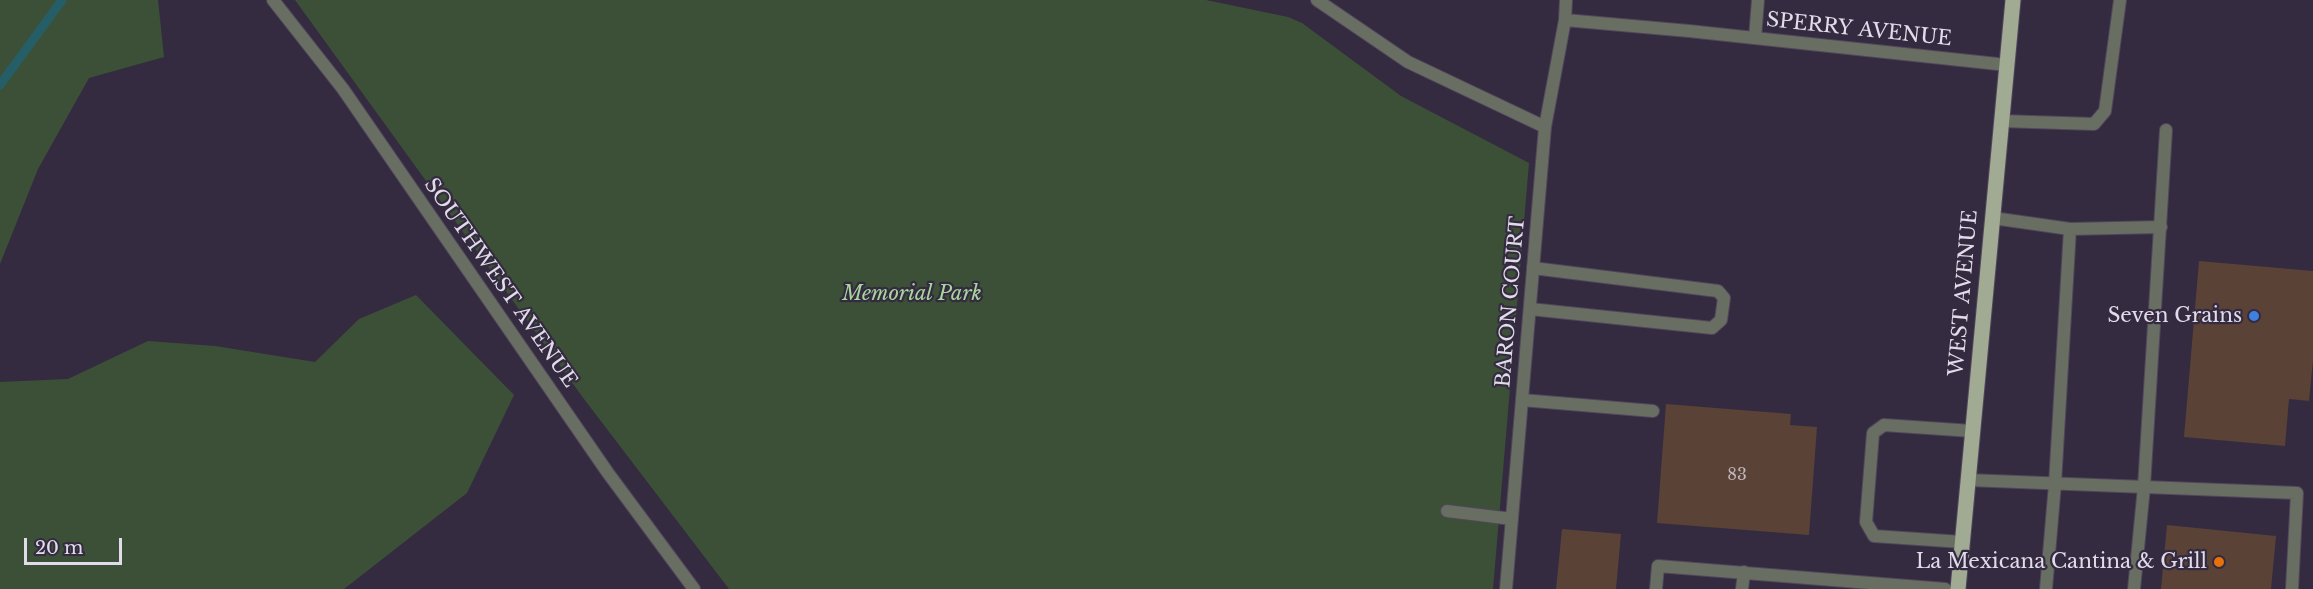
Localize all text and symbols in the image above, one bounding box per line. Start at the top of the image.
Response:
street label: SPERRY AVENUE [1765,8,1953,52]
street label: SOUTHWEST AVENUE [419,174,581,392]
street label: WEST AVENUE [1945,209,1983,377]
street label: BARON COURT [1492,215,1530,389]
park label: Memorial Park [842,282,982,306]
place label: Seven Grains [2107,304,2242,328]
marker: Seven Grains [2247,309,2261,323]
house number: 83 [1727,465,1747,485]
scale bar [27,526,124,564]
text: 20 m [35,537,83,559]
place label: La Mexicana Cantina & Grill [1916,550,2207,574]
marker: La Mexicana Cantina & Grill [2212,555,2226,569]

